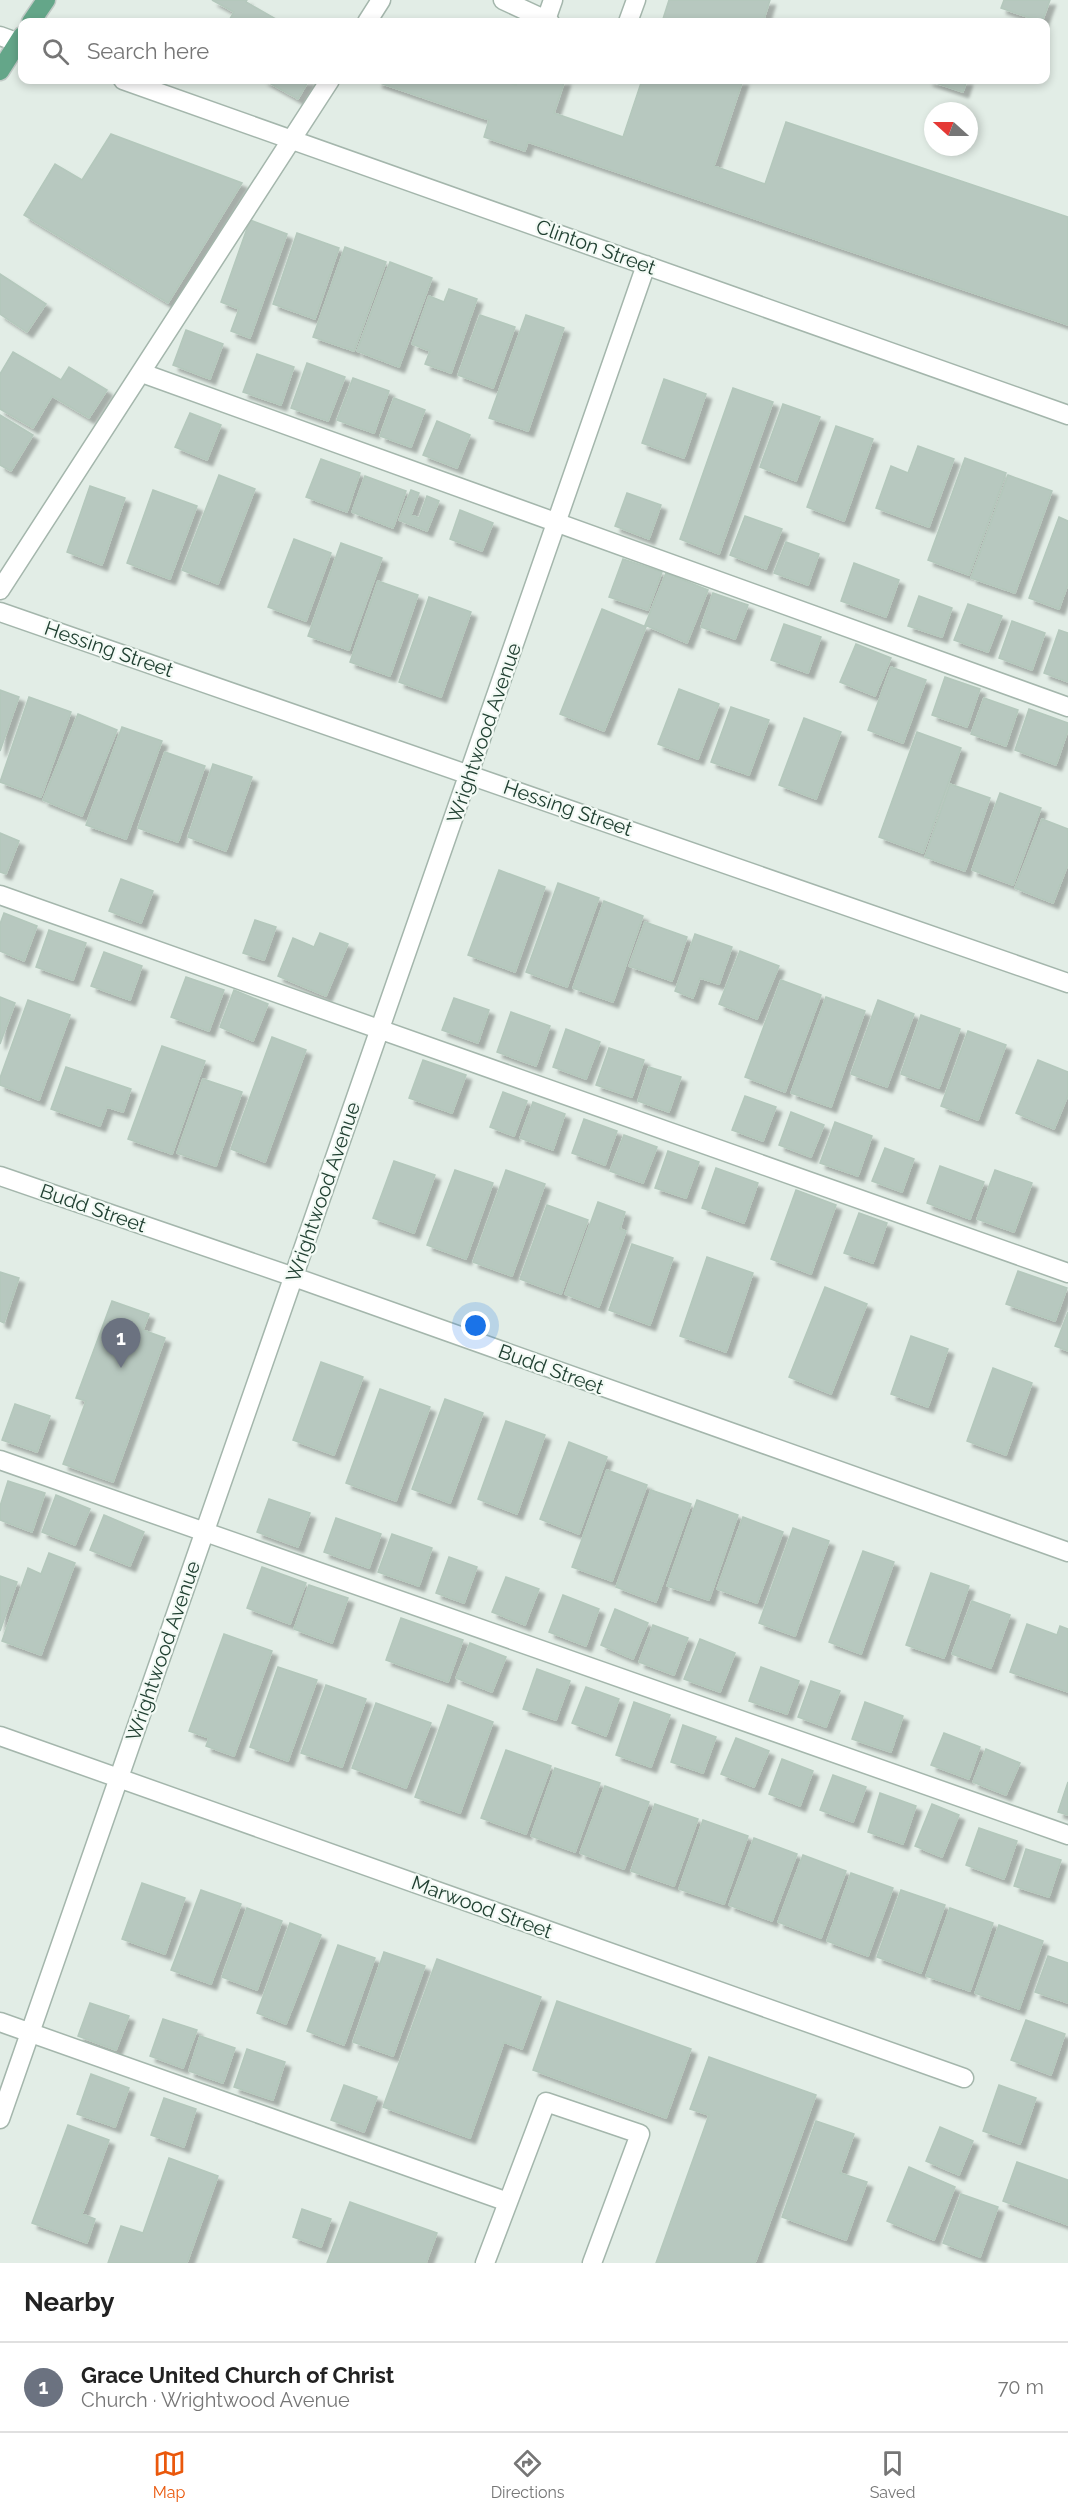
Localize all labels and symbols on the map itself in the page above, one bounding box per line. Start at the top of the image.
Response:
north arrow [924,102,978,156]
street label: Clinton Street [533,214,659,280]
street label: Hessing Street [41,616,177,682]
street label: Wrightwood Avenue [442,640,526,826]
street label: Hessing Street [500,775,636,841]
street label: Wrightwood Avenue [281,1099,365,1285]
street label: Budd Street [37,1179,149,1237]
your location [461,1311,490,1340]
pin: 1 [102,1318,140,1368]
street label: Budd Street [495,1339,607,1399]
street label: Wrightwood Avenue [121,1558,205,1744]
street label: Marwood Street [408,1870,556,1944]

